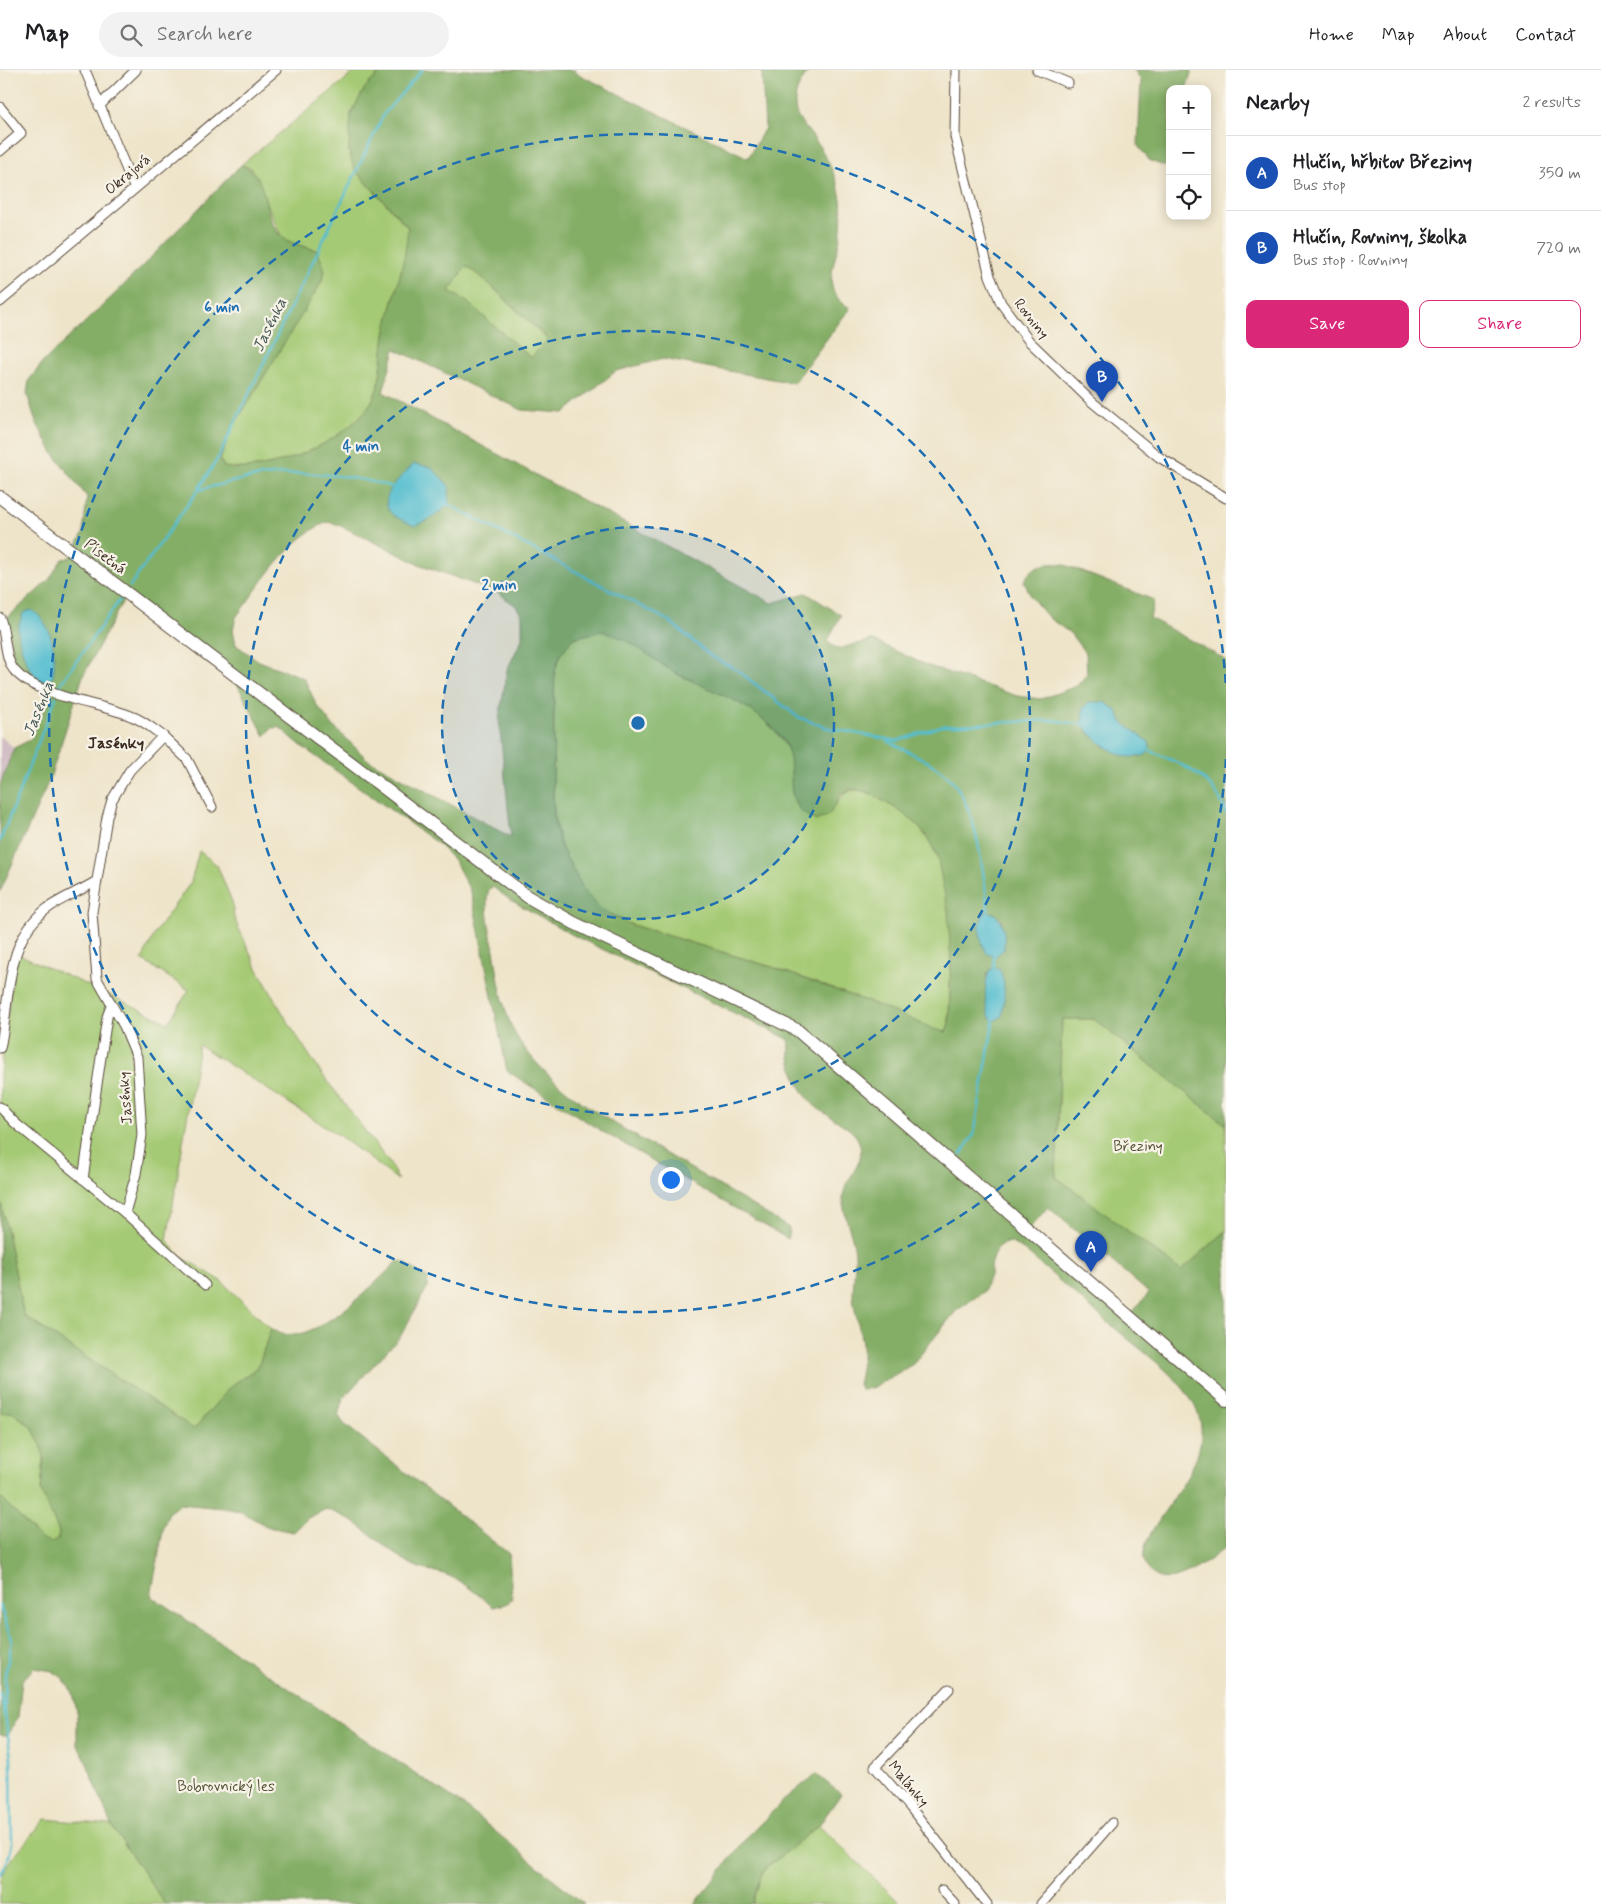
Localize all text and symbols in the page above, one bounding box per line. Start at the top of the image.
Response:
search box [99,12,449,57]
text: Map [25,19,69,50]
icon: search [117,21,145,49]
text: Search here [157,22,253,47]
text: Home [1309,23,1354,47]
text: Map [1382,23,1415,47]
text: About [1443,23,1487,47]
text: Contact [1515,23,1576,47]
map controls [1166,85,1211,220]
button: + [1166,85,1211,130]
text: Nearby [1246,89,1310,117]
text: 2 results [1523,92,1581,113]
button: − [1166,130,1211,175]
street label: Okrajová [101,150,155,200]
text: Hlučín, hřbitov Březiny [1293,150,1472,175]
text: A [1257,163,1267,184]
text: 350 m [1539,163,1581,184]
button: locate [1166,175,1211,220]
text: Bus stop [1293,175,1346,196]
text: Hlučín, Rovniny, školka [1293,225,1467,250]
text: B [1257,238,1267,259]
text: 720 m [1536,238,1581,259]
text: Bus stop · Rovniny [1293,250,1408,271]
water label: Jasénka [248,295,292,355]
street label: Rovniny [1009,295,1053,344]
text: 6 min [204,298,240,318]
button: Save [1246,300,1409,348]
button: Share [1419,300,1581,348]
pin: B [1086,361,1118,402]
text: 4 min [343,437,379,457]
street label: Písečná [80,535,130,579]
text: 2 min [481,576,517,596]
water label: Jasénka [19,679,59,739]
centre of rings [629,714,647,732]
district label: Jasénky [88,733,144,754]
street label: Jasénky [114,1071,138,1125]
park label: Březiny [1113,1137,1163,1157]
your location [658,1167,684,1193]
pin: A [1075,1231,1107,1272]
street label: Malánky [883,1757,933,1811]
park label: Bobrovnický les [177,1777,275,1797]

